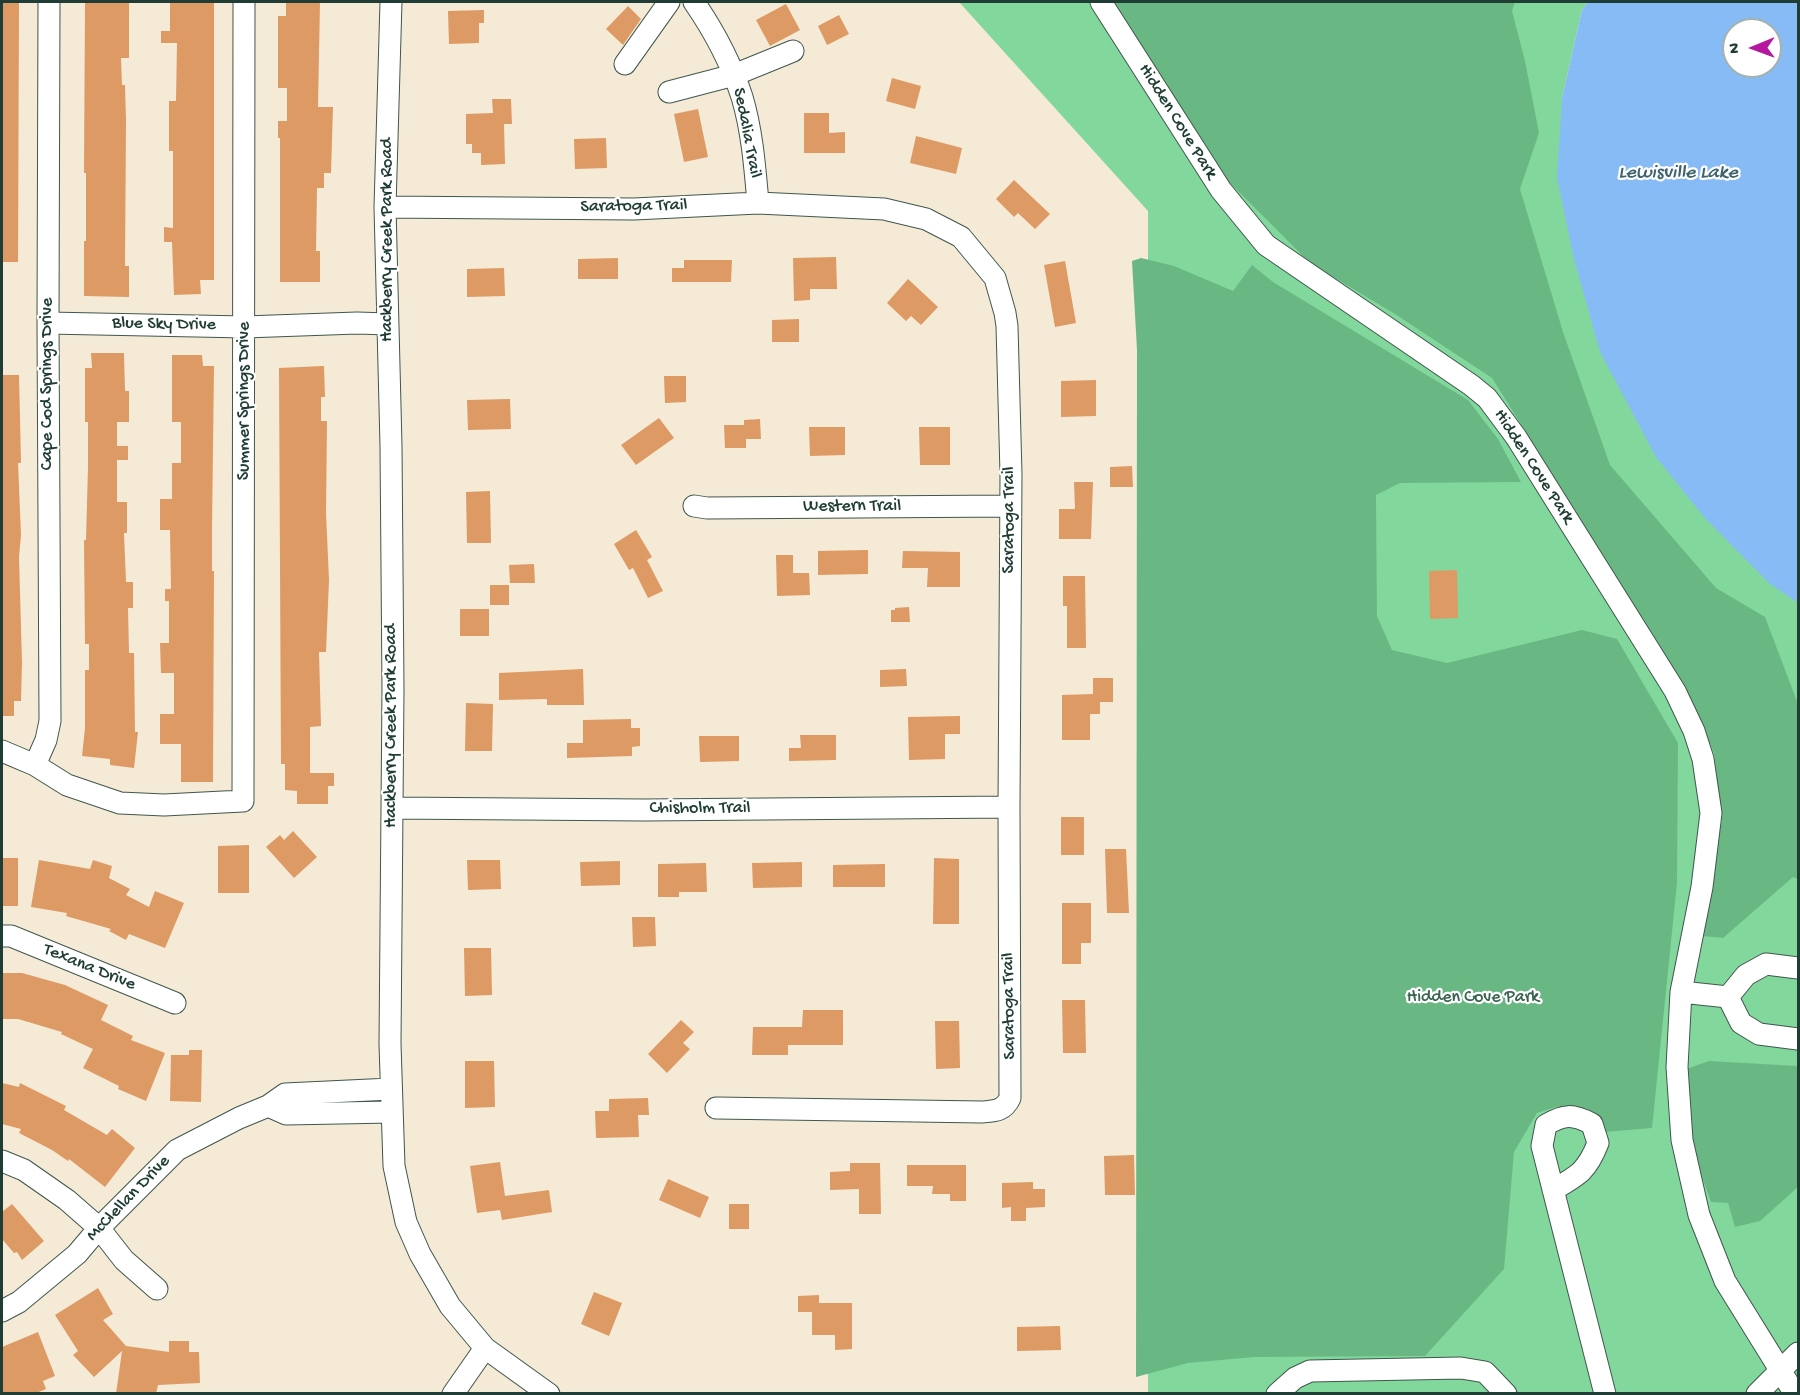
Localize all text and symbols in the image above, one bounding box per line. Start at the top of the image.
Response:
north arrow [1722,18,1782,78]
text: N [1726,43,1745,54]
street label: Hidden Cove Park [1133,60,1221,184]
street label: Sedalia Trail [727,86,765,180]
street label: Hackberry Creek Park Road [377,138,399,342]
water label: Lewisville Lake [1618,162,1738,186]
street label: Saratoga Trail [580,195,688,219]
street label: Cape Cod Springs Drive [37,298,59,470]
street label: Blue Sky Drive [112,313,216,337]
street label: Summer Springs Drive [234,322,256,480]
street label: Hidden Cove Park [1488,406,1578,528]
street label: Saratoga Trail [999,466,1021,574]
street label: Western Trail [803,496,901,518]
street label: Hackberry Creek Park Road [381,624,403,828]
street label: Chisholm Trail [649,798,751,820]
street label: Texana Drive [40,940,138,996]
street label: Saratoga Trail [998,952,1022,1060]
park label: Hidden Cove Park [1407,987,1539,1009]
street label: McClellan Drive [82,1151,176,1247]

